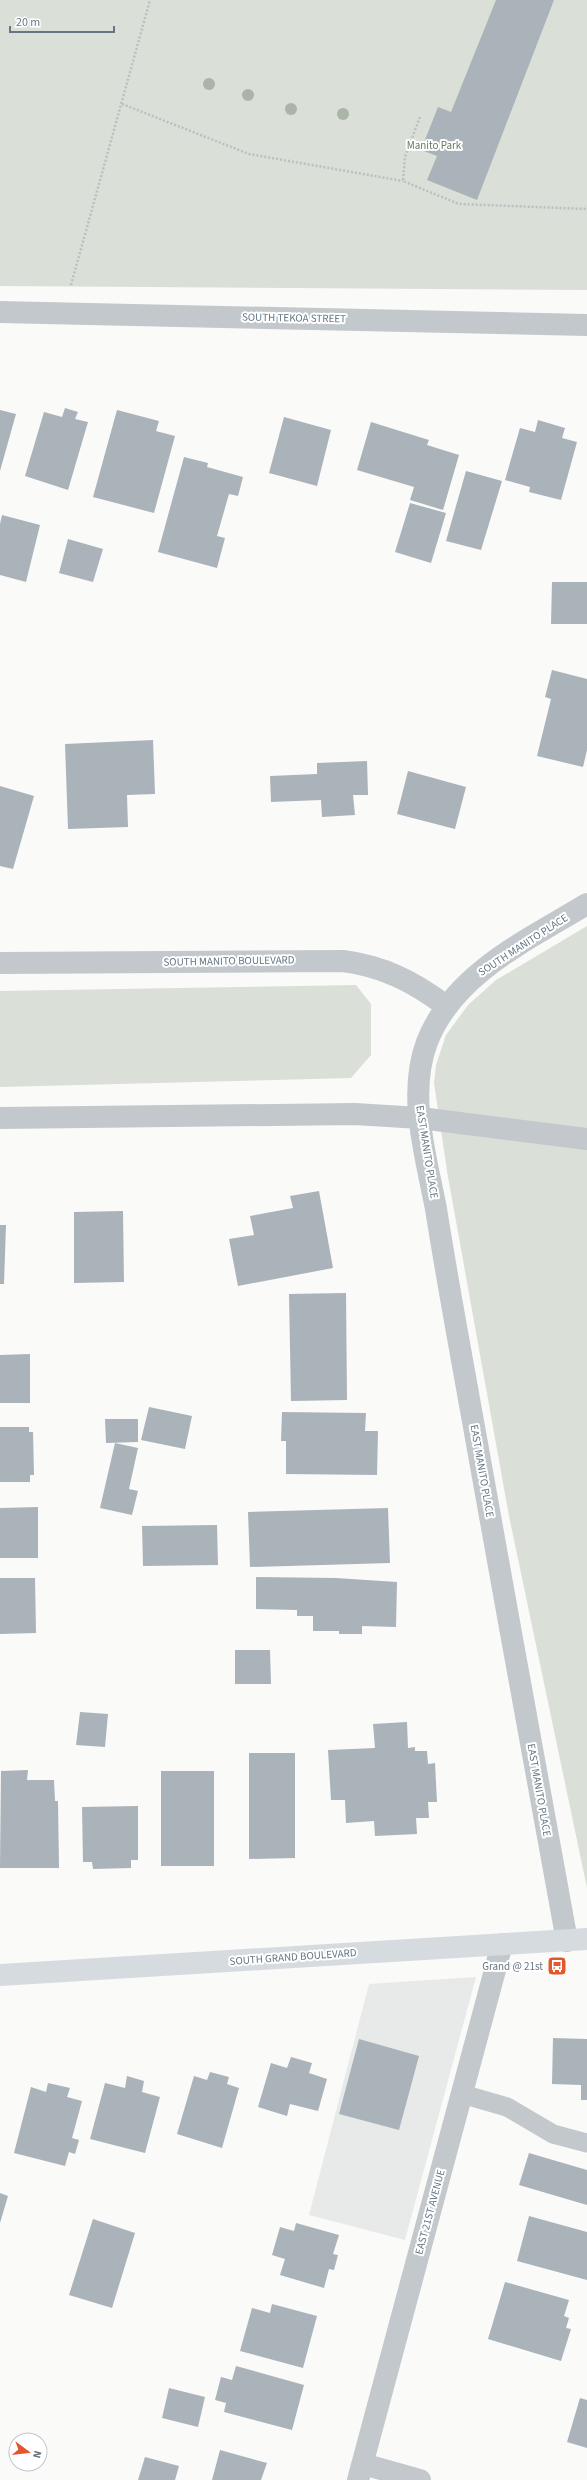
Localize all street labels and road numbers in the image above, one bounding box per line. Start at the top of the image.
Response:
street label: SOUTH TEKOA STREET [242,310,346,326]
street label: SOUTH MANITO PLACE [475,910,571,980]
street label: SOUTH MANITO BOULEVARD [163,952,295,970]
street label: EAST MANITO PLACE [412,1104,442,1200]
street label: EAST MANITO PLACE [466,1423,498,1519]
street label: EAST MANITO PLACE [523,1742,555,1838]
street label: SOUTH GRAND BOULEVARD [229,1945,357,1969]
street label: EAST 21ST AVENUE [411,2168,449,2256]

